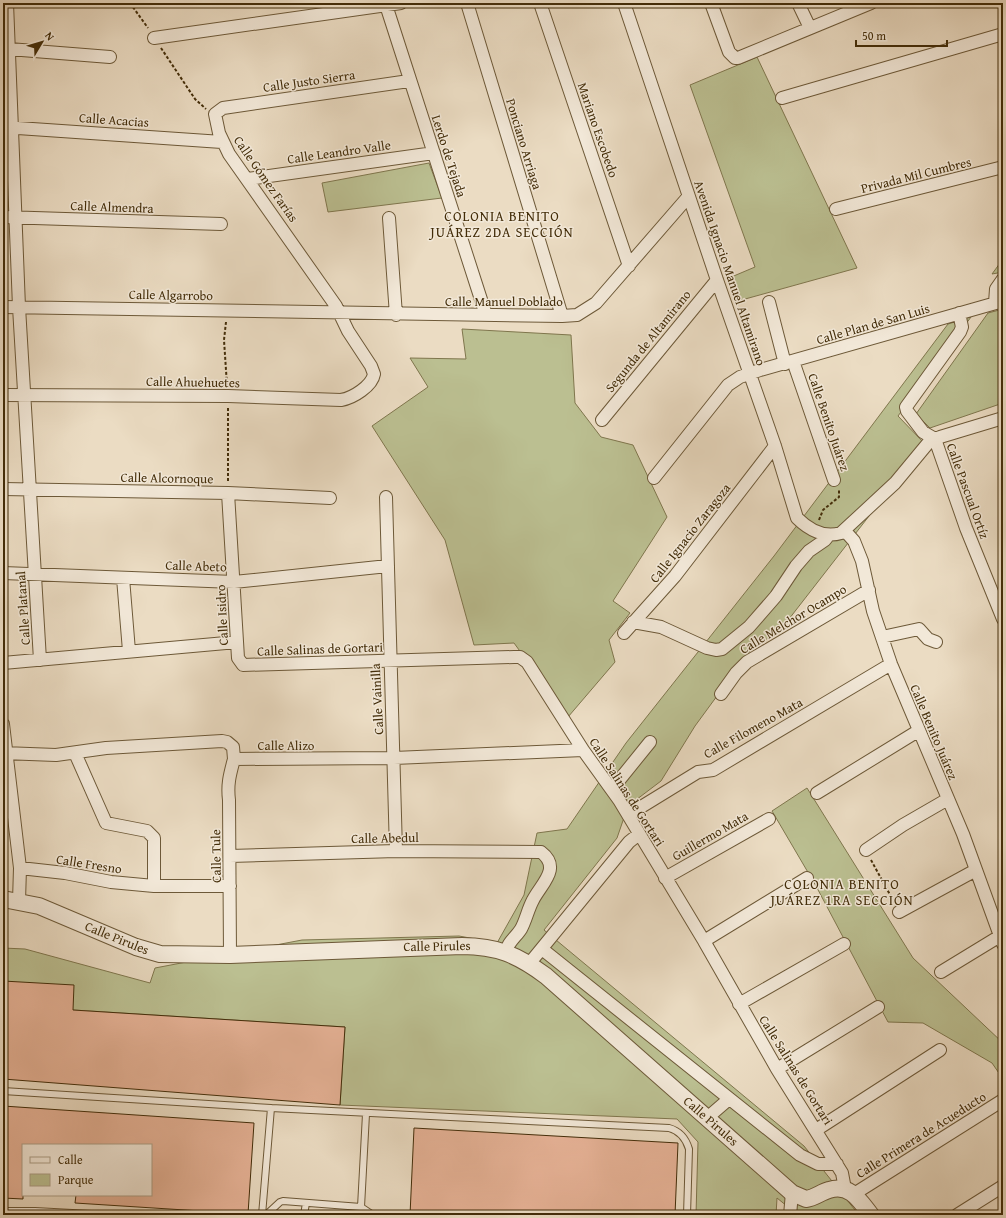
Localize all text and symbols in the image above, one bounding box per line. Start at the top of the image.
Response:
north arrow [22,22,62,62]
scale bar [856,22,947,48]
text: 50 m [862,27,886,44]
text: N [41,28,59,44]
street label: Calle Justo Sierra [262,65,357,97]
street label: Mariano Escobedo [573,80,623,180]
street label: Ponciano Arriaga [501,96,547,193]
street label: Calle Acacias [78,108,150,132]
street label: Lerdo de Tejada [427,112,472,200]
street label: Calle Gómez Farías [229,132,303,226]
street label: Calle Leandro Valle [286,135,392,169]
street label: Privada Mil Cumbres [859,152,973,198]
street label: Avenida Ignacio Manuel Altamirano [689,178,771,369]
street label: Calle Almendra [70,196,155,218]
district label: COLONIA BENITO JUÁREZ 2DA SECCIÓN [428,206,574,242]
street label: Calle Algarrobo [129,285,214,305]
street label: Segunda de Altamirano [601,285,696,396]
street label: Calle Manuel Doblado [445,292,563,311]
street label: Calle Plan de San Luis [814,299,932,349]
street label: Calle Benito Juárez [803,371,855,474]
street label: Calle Ahuehuetes [146,372,240,392]
street label: Calle Pascual Ortíz [942,441,994,542]
street label: Calle Alcornoque [121,468,213,488]
street label: Calle Ignacio Zaragoza [645,479,735,587]
street label: Calle Abeto [165,555,227,577]
street label: Calle Platanal [11,570,35,646]
street label: Calle Melchor Ocampo [736,579,850,658]
street label: Calle Isidro [211,584,233,646]
street label: Calle Salinas de Gortari [257,637,384,661]
street label: Calle Vainilla [366,662,388,735]
street label: Calle Benito Juárez [905,681,963,783]
street label: Calle Filomeno Mata [700,692,807,763]
street label: Calle Salinas de Gortari [585,734,669,850]
street label: Calle Alizo [258,736,315,755]
street label: Guillermo Mata [669,806,752,865]
street label: Calle Abedul [351,828,419,848]
street label: Calle Tule [206,829,226,883]
street label: Calle Fresno [55,849,124,879]
district label: COLONIA BENITO JUÁREZ 1RA SECCIÓN [768,874,914,910]
street label: Calle Pirules [82,917,152,959]
street label: Calle Pirules [403,936,471,956]
street label: Calle Salinas de Gortari [755,1012,838,1129]
street label: Calle Primera de Acueducto [852,1087,990,1183]
street label: Calle Pirules [679,1092,743,1150]
legend [22,1144,152,1196]
text: Calle [58,1151,83,1168]
text: Parque [58,1171,94,1188]

